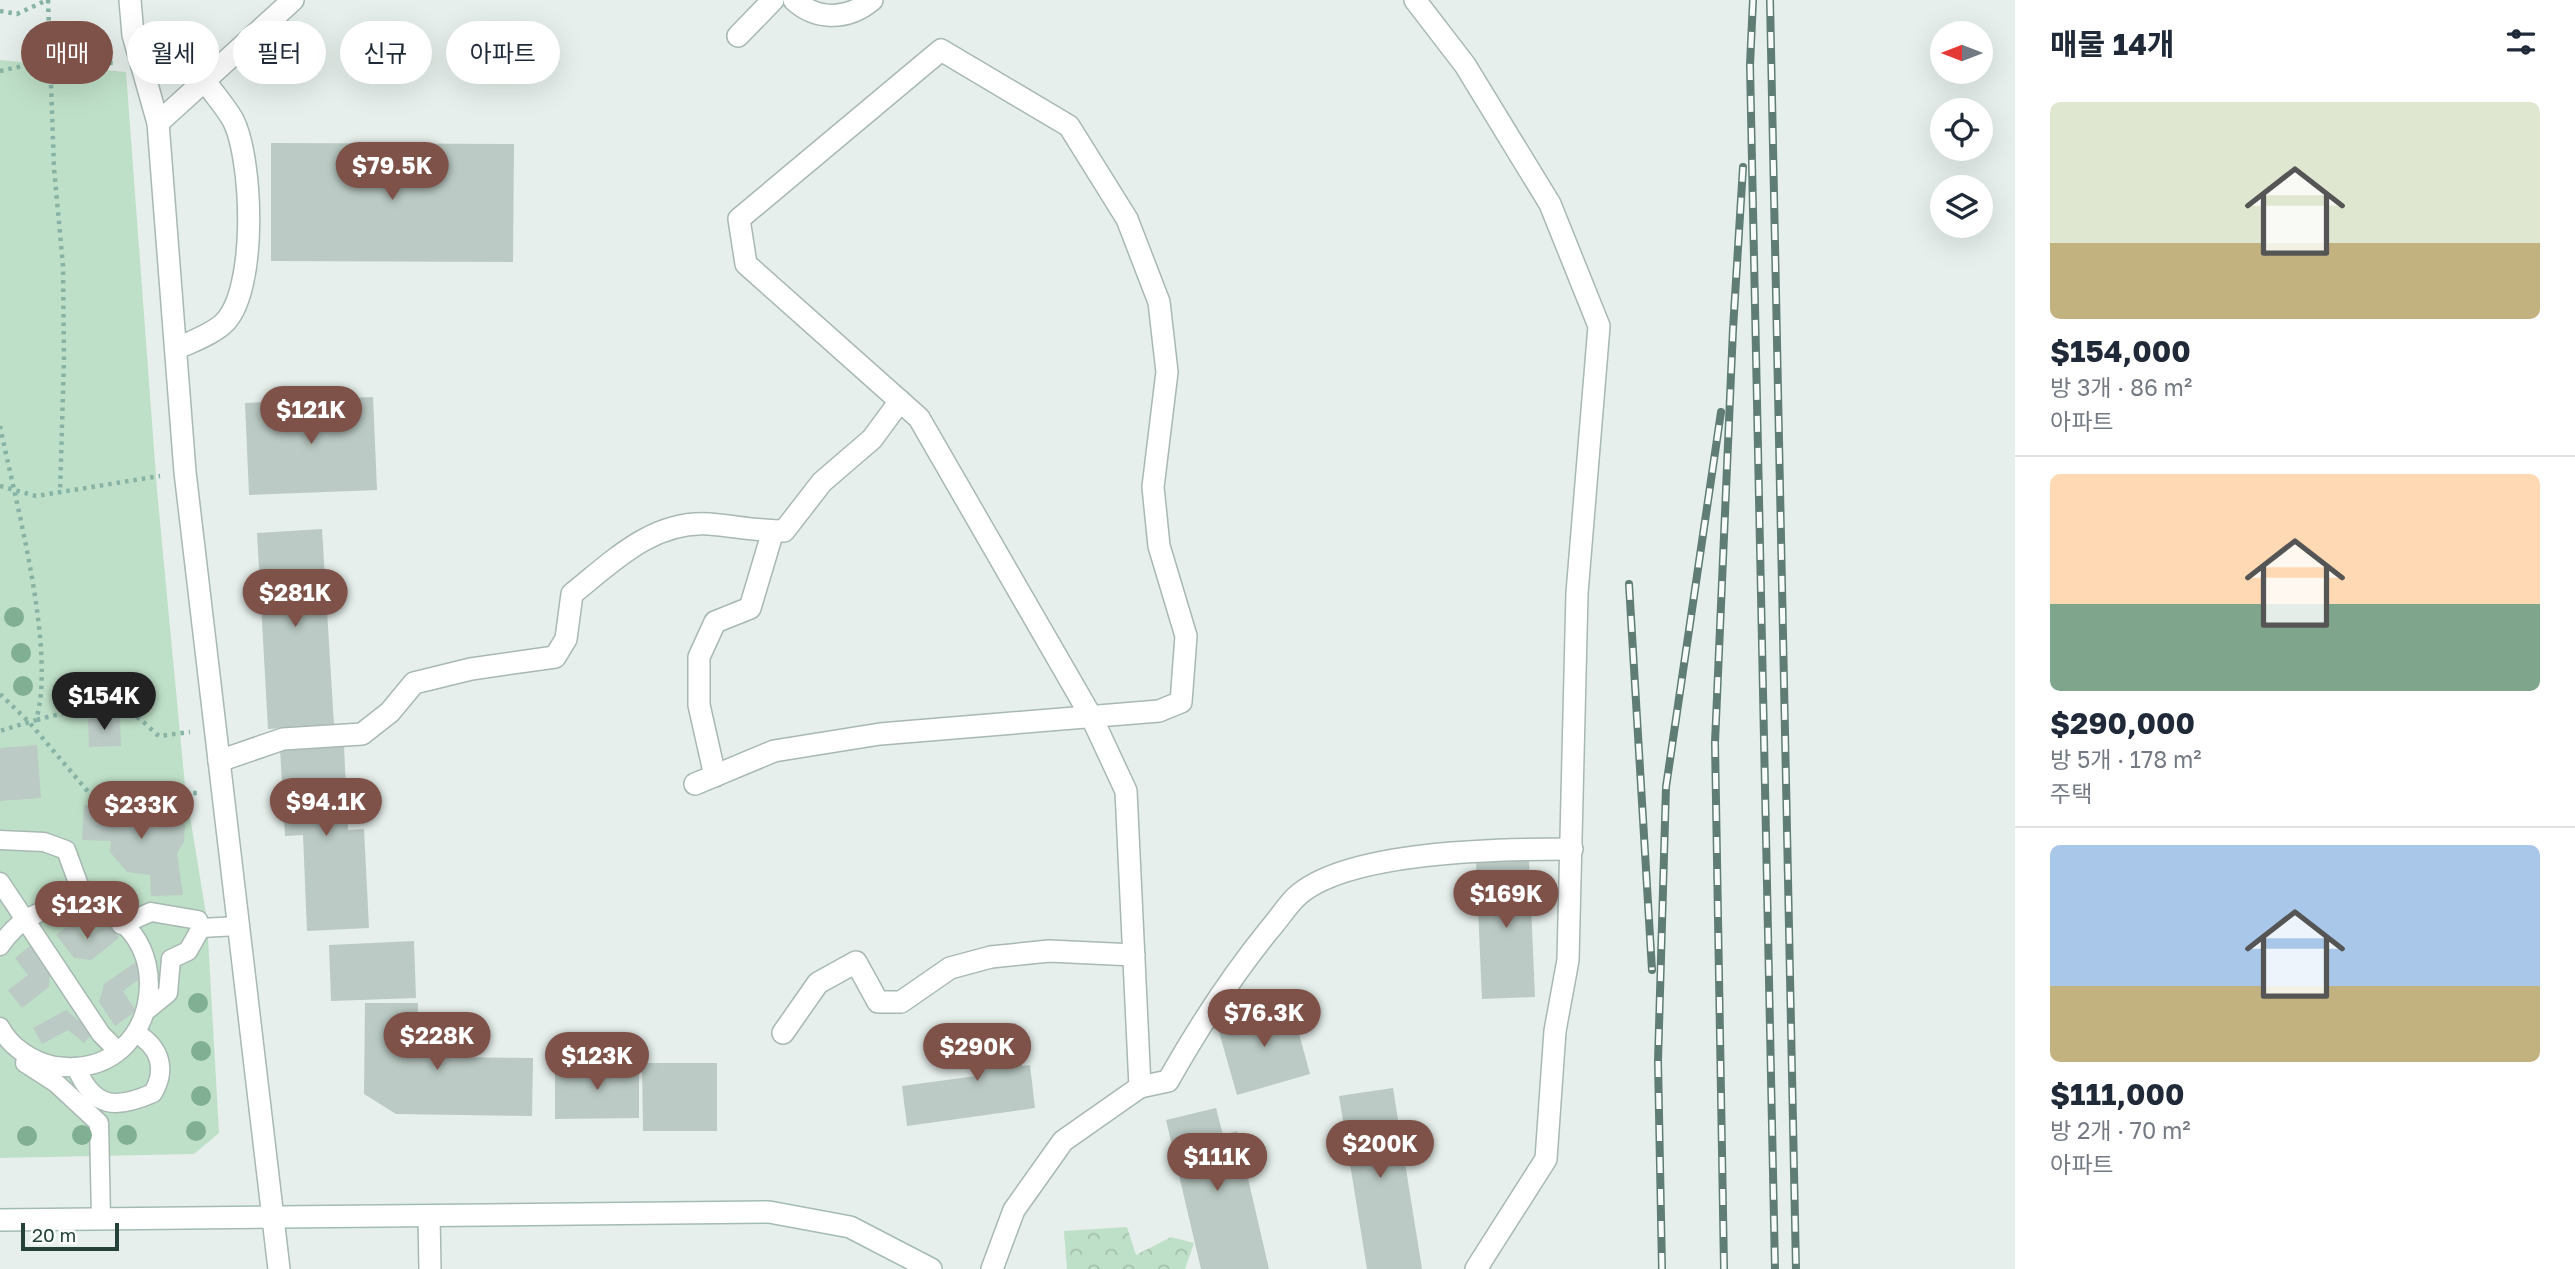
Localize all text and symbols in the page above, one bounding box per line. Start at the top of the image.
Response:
chip: 매매 [21,21,113,84]
chip: 월세 [127,21,219,84]
chip: 필터 [233,21,326,84]
chip: 신규 [340,21,432,84]
chip: 아파트 [446,21,560,84]
north arrow [1930,21,1993,84]
map controls [1930,21,1993,238]
icon: filters [2502,23,2540,61]
text: 매물 14개 [2050,26,2175,62]
button: locate [1930,98,1993,161]
pin: $79.5K [335,142,449,202]
icon: home [2232,148,2358,274]
text: $79.5K [352,151,432,179]
button: layers [1930,175,1993,238]
text: $154,000 [2050,333,2191,369]
text: 방 3개 · 86 m² [2050,373,2192,401]
pin: $121K [262,386,360,446]
text: $121K [276,395,346,423]
text: 아파트 [2050,407,2113,435]
icon: home [2232,520,2358,646]
pin: $281K [246,570,344,629]
text: $281K [259,578,331,606]
pin: $154K [55,672,153,732]
text: $154K [68,681,140,709]
text: $290,000 [2050,705,2195,741]
text: 방 5개 · 178 m² [2050,745,2202,773]
pin: $94.1K [269,778,383,838]
text: 주택 [2050,779,2092,807]
pin: $233K [92,782,190,841]
text: $94.1K [286,787,366,815]
text: $233K [104,790,178,818]
pin: $169K [1457,870,1555,930]
text: $169K [1469,879,1543,907]
pin: $123K [38,881,136,941]
text: $123K [51,890,123,918]
icon: home [2232,891,2358,1017]
pin: $76.3K [1207,990,1321,1049]
text: $76.3K [1224,998,1304,1026]
pin: $228K [388,1012,486,1072]
text: $228K [400,1021,474,1049]
pin: $290K [928,1024,1026,1083]
pin: $123K [548,1032,646,1092]
text: $290K [939,1032,1015,1060]
text: $123K [561,1041,633,1069]
text: $111,000 [2050,1076,2185,1112]
text: 방 2개 · 70 m² [2050,1116,2191,1144]
pin: $200K [1331,1120,1429,1180]
text: $200K [1342,1129,1418,1157]
pin: $111K [1168,1134,1266,1193]
text: $111K [1183,1142,1251,1170]
text: 아파트 [2050,1150,2113,1178]
scale bar [21,1220,119,1252]
text: 20 m [32,1223,76,1246]

